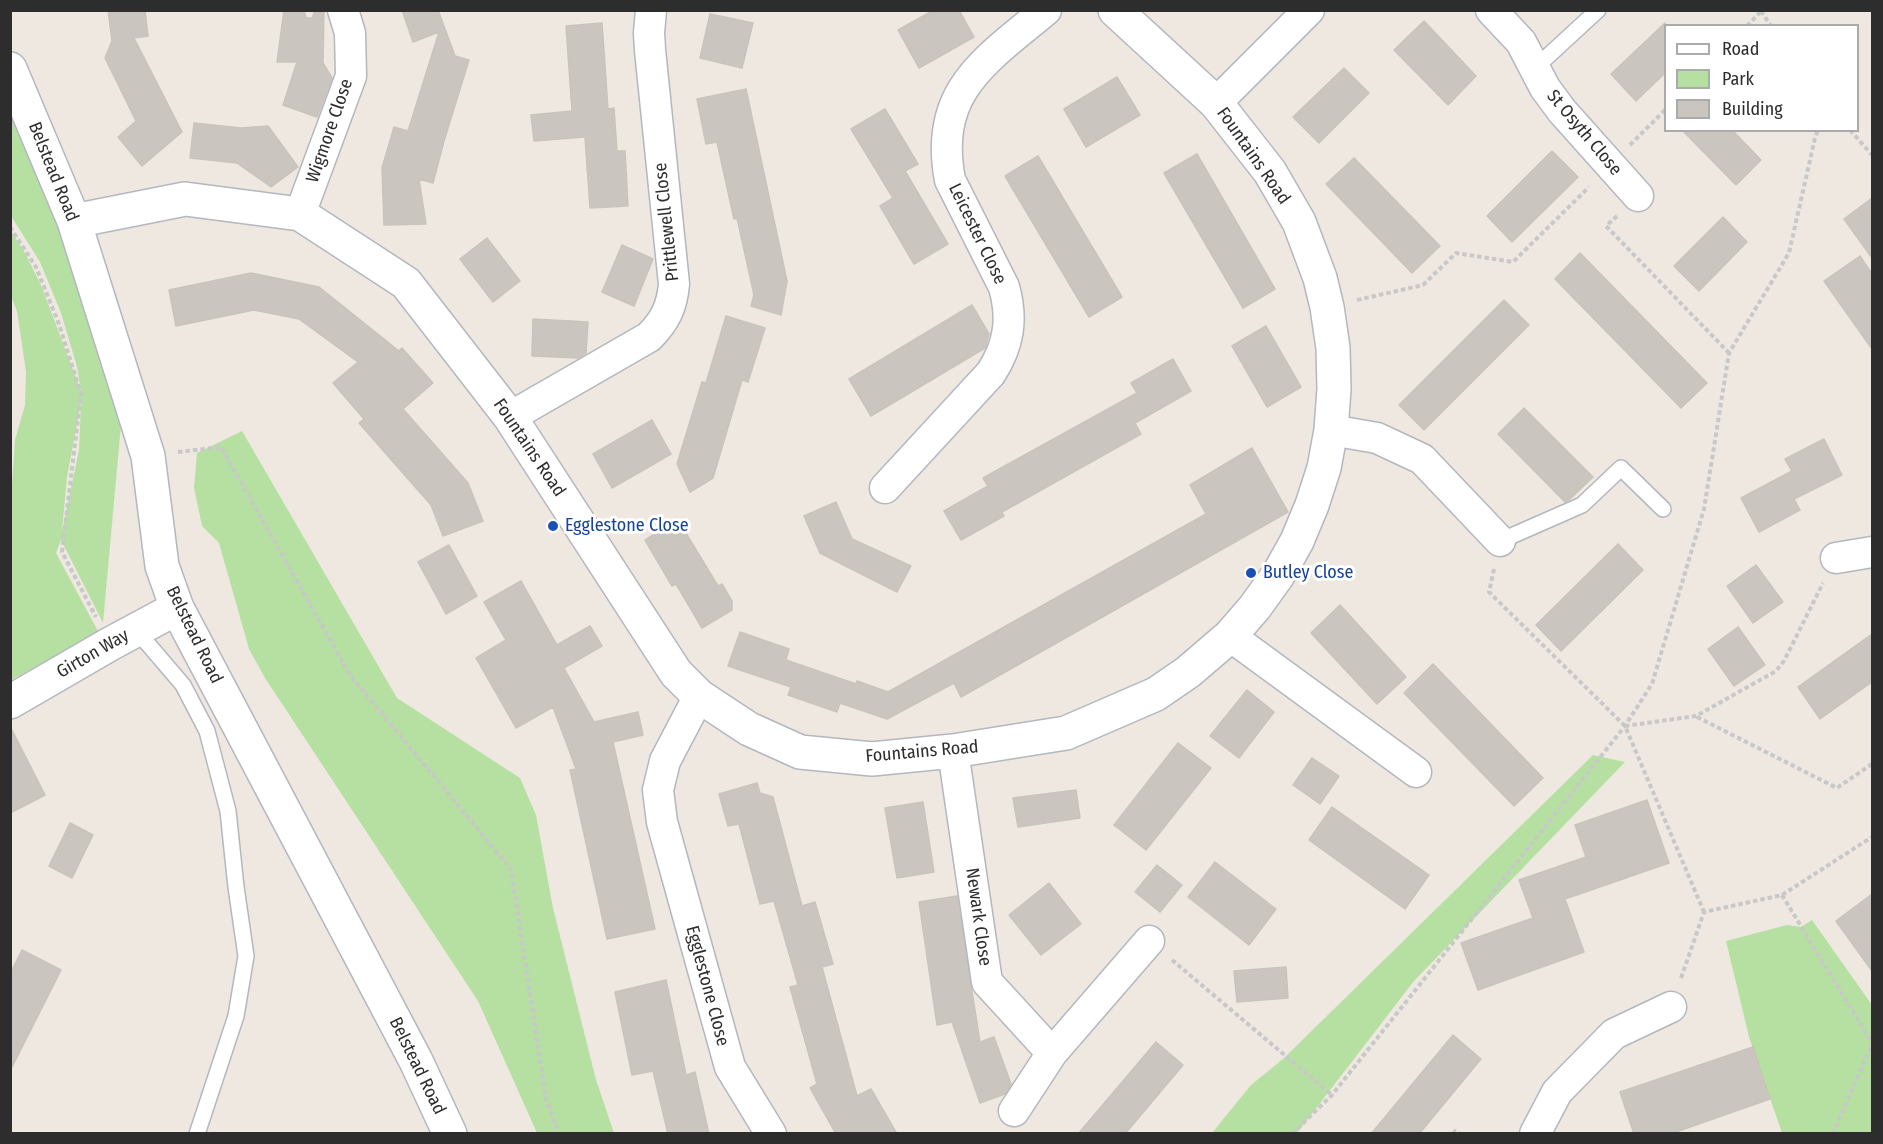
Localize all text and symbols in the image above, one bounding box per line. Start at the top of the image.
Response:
legend [1664,24,1859,132]
text: Road [1722,38,1759,60]
text: Park [1722,68,1754,90]
street label: Wigmore Close [302,76,358,186]
street label: St Osyth Close [1542,86,1626,180]
text: Building [1722,98,1783,120]
street label: Fountains Road [1212,103,1294,209]
street label: Belstead Road [23,119,83,225]
street label: Prittlewell Close [650,162,684,282]
street label: Leicester Close [943,180,1011,288]
street label: Fountains Road [488,395,570,501]
place label: Egglestone Close [565,515,689,537]
marker: Egglestone Close [546,519,560,533]
place label: Butley Close [1263,562,1353,584]
marker: Butley Close [1244,566,1258,580]
street label: Belstead Road [161,583,227,687]
street label: Girton Way [53,625,133,683]
street label: Fountains Road [865,736,979,768]
street label: Newark Close [960,867,996,967]
street label: Egglestone Close [681,924,733,1048]
street label: Belstead Road [384,1014,450,1118]

